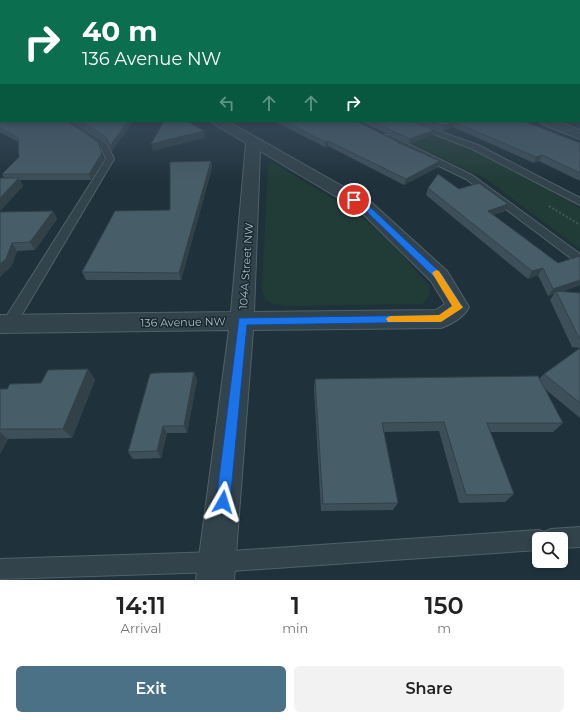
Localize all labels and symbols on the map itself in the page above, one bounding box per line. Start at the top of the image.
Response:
pin [337,183,371,217]
street label: 104A Street NW [236,222,256,310]
street label: 136 Avenue NW [140,314,226,330]
position arrow [202,481,244,523]

